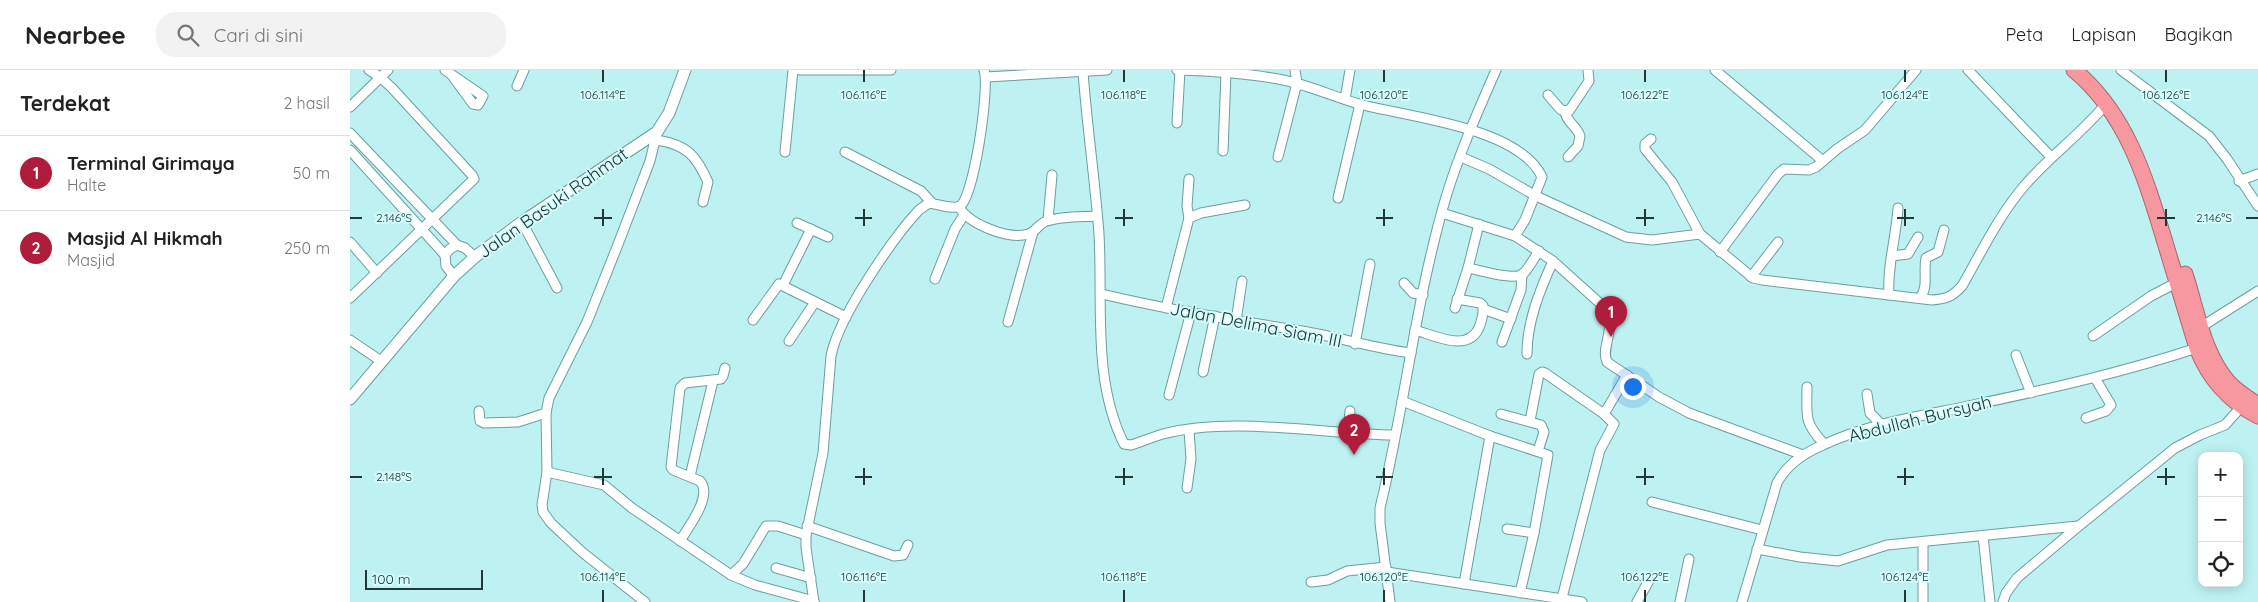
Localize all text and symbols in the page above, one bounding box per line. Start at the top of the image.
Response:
search box [156,12,506,57]
text: Nearbee [25,20,126,50]
icon: search [174,21,202,49]
text: Cari di sini [214,23,303,47]
text: Peta [2006,23,2043,46]
text: Lapisan [2071,23,2136,46]
text: Bagikan [2164,23,2233,46]
text: 106.114°E [580,87,626,102]
text: 106.116°E [841,87,887,102]
text: 106.118°E [1101,87,1147,102]
text: 106.120°E [1360,87,1409,102]
text: 106.122°E [1621,87,1669,102]
text: 106.124°E [1881,87,1929,102]
text: 106.126°E [2142,87,2190,102]
text: Terdekat [20,90,111,116]
text: 2 hasil [283,93,330,113]
street label: Jalan Basuki Rahmat [473,142,632,263]
text: Terminal Girimaya [67,151,235,175]
text: 1 [33,163,39,183]
text: 50 m [293,163,330,183]
text: Halte [67,175,106,195]
text: 2.146°S [376,210,412,225]
text: 2.146°S [2196,210,2232,225]
text: Masjid Al Hikmah [67,226,223,250]
text: 2 [31,238,41,258]
text: 250 m [284,238,330,258]
text: Masjid [67,250,115,270]
pin: 1 [1595,296,1627,337]
street label: Jalan Delima Siam III [1168,297,1344,352]
your location [1620,374,1646,400]
street label: Abdullah Bursyah [1846,390,1994,447]
pin: 2 [1338,414,1370,455]
map controls [2198,452,2243,587]
button: + [2198,452,2243,497]
text: 2.148°S [376,469,412,484]
button: − [2198,497,2243,542]
button: locate [2198,542,2243,587]
scale bar [365,567,482,590]
text: 106.114°E [580,569,626,584]
text: 106.116°E [841,569,887,584]
text: 106.118°E [1101,569,1147,584]
text: 106.120°E [1360,569,1409,584]
text: 106.122°E [1621,569,1669,584]
text: 106.124°E [1881,569,1929,584]
text: 100 m [372,570,410,588]

